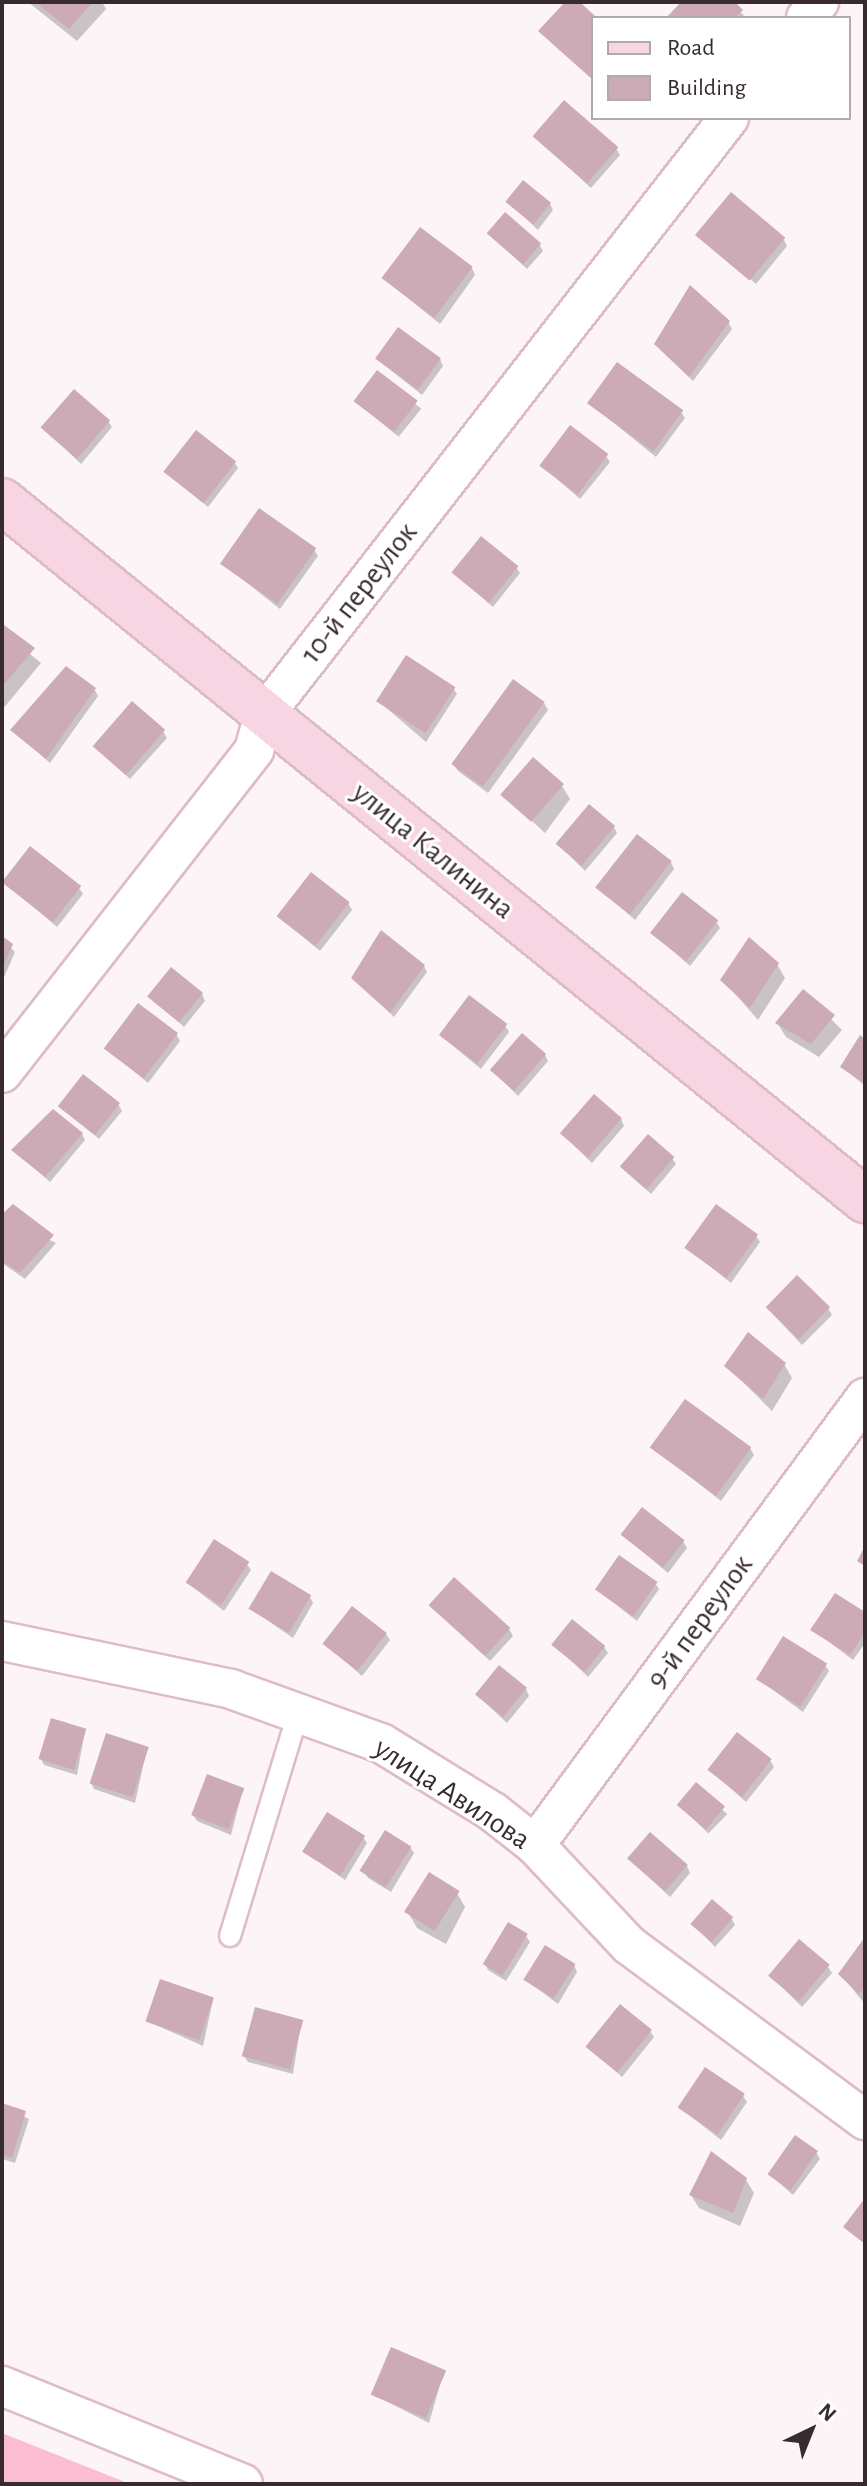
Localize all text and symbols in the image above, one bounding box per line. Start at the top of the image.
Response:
legend [591,16,851,120]
text: Road [667,36,715,60]
text: Building [667,76,746,100]
street label: 10-й переулок [293,515,425,671]
street label: улица Калинина [345,775,521,927]
street label: 9-й переулок [639,1548,761,1696]
street label: улица Авилова [367,1730,537,1858]
north arrow [771,2390,851,2470]
text: N [814,2399,840,2426]

